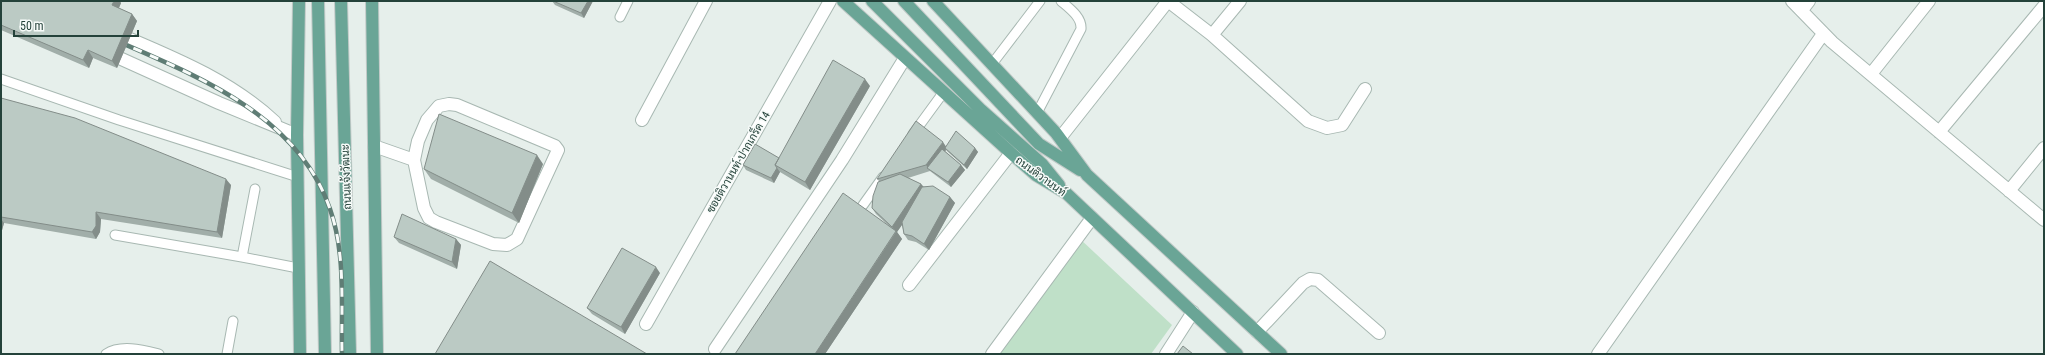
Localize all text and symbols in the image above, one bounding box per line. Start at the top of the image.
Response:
scale bar [14,12,138,38]
text: 50 m [20,19,44,33]
street label: ซอยติวานนท์-ปากเกร็ด 14 [701,107,773,215]
street label: ถนนแจ้งวัฒนะ [338,144,354,210]
street label: ถนนติวานนท์ [1013,152,1070,199]

